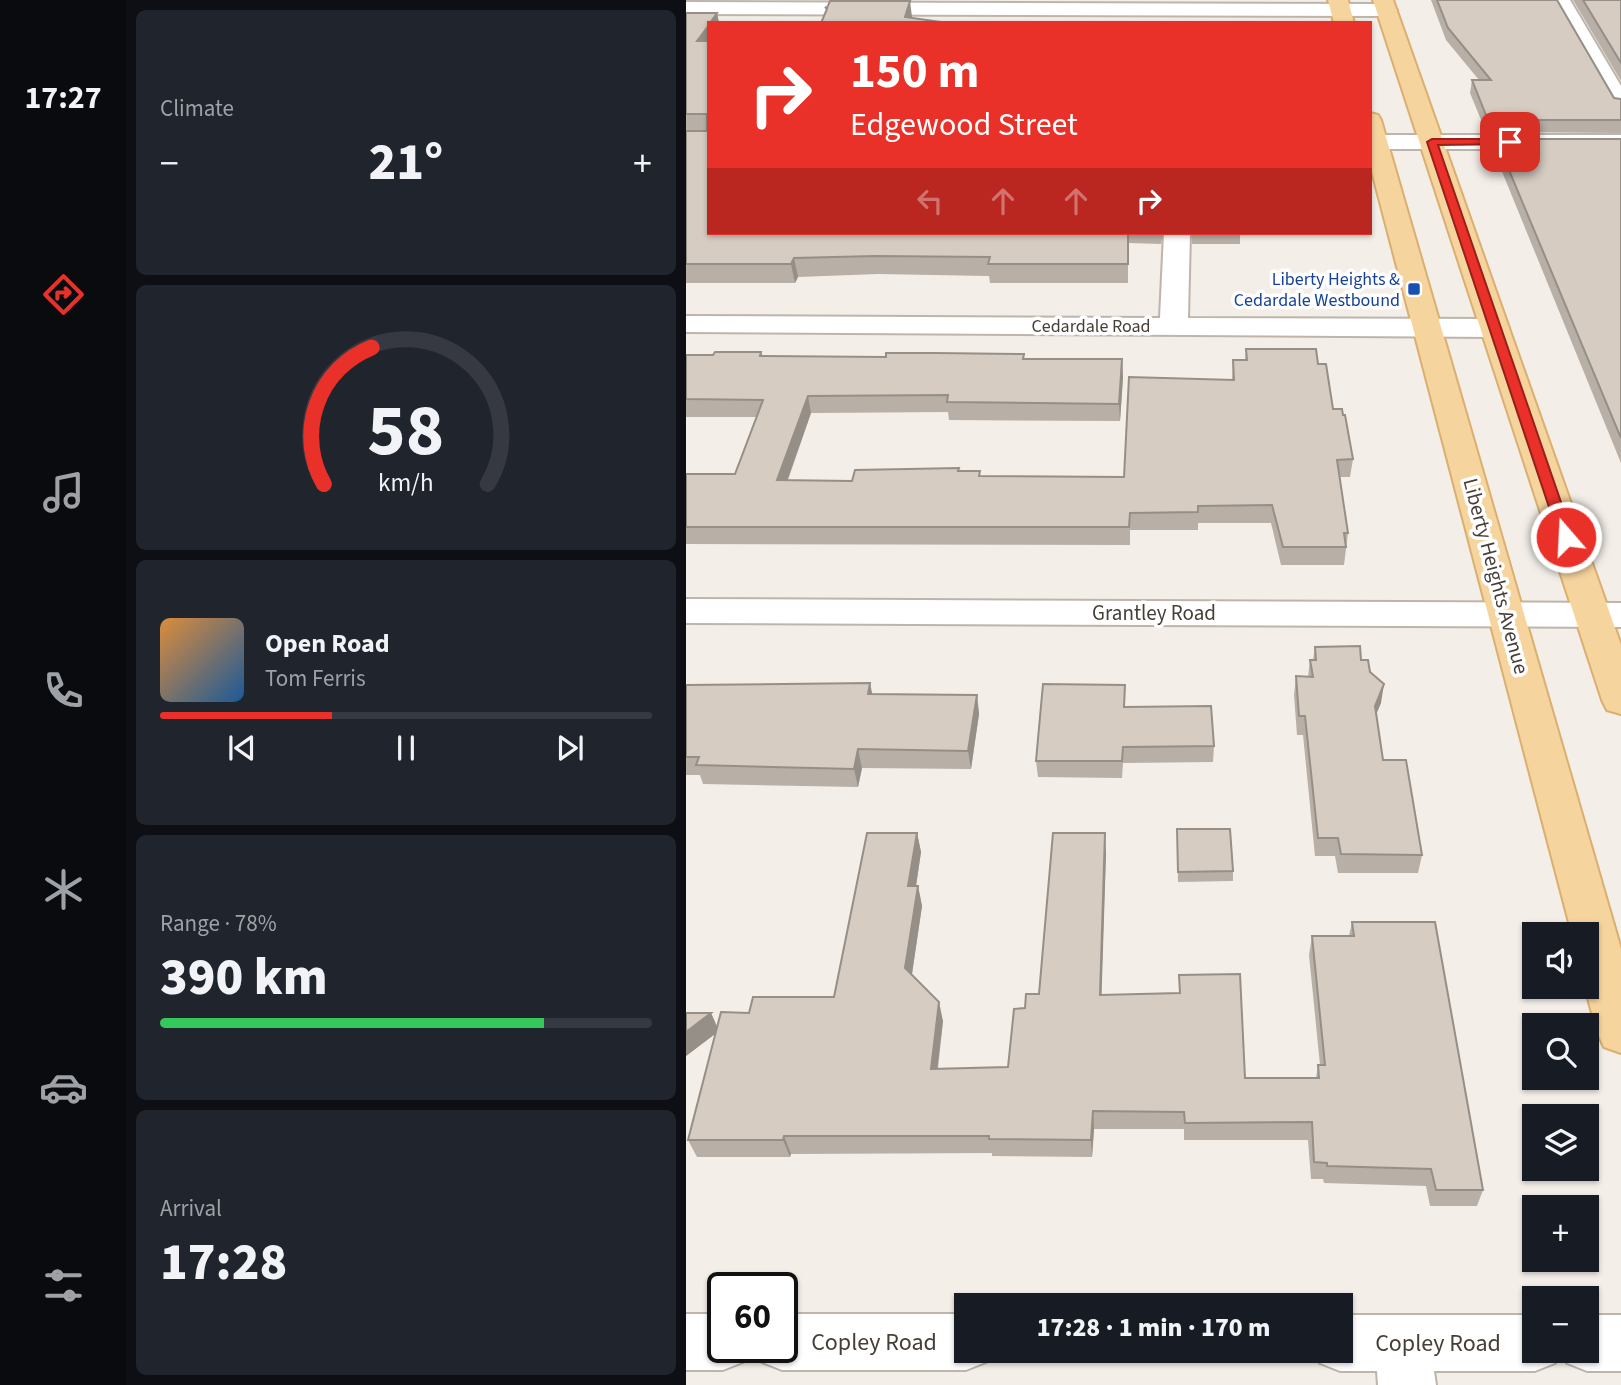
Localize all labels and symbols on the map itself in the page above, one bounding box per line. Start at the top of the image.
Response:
pin [1480,112,1540,172]
place label: Liberty Heights & Cedardale Westbound [1234,267,1400,313]
marker: Liberty Heights & Cedardale Westbound [1406,281,1422,297]
street label: Cedardale Road [1031,314,1151,339]
street label: Liberty Heights Avenue [1455,475,1537,677]
position arrow [1529,500,1603,574]
street label: Grantley Road [1092,598,1216,628]
speed limit sign: 60 [707,1272,798,1363]
street label: Copley Road [811,1325,937,1360]
street label: Copley Road [1375,1326,1501,1361]

